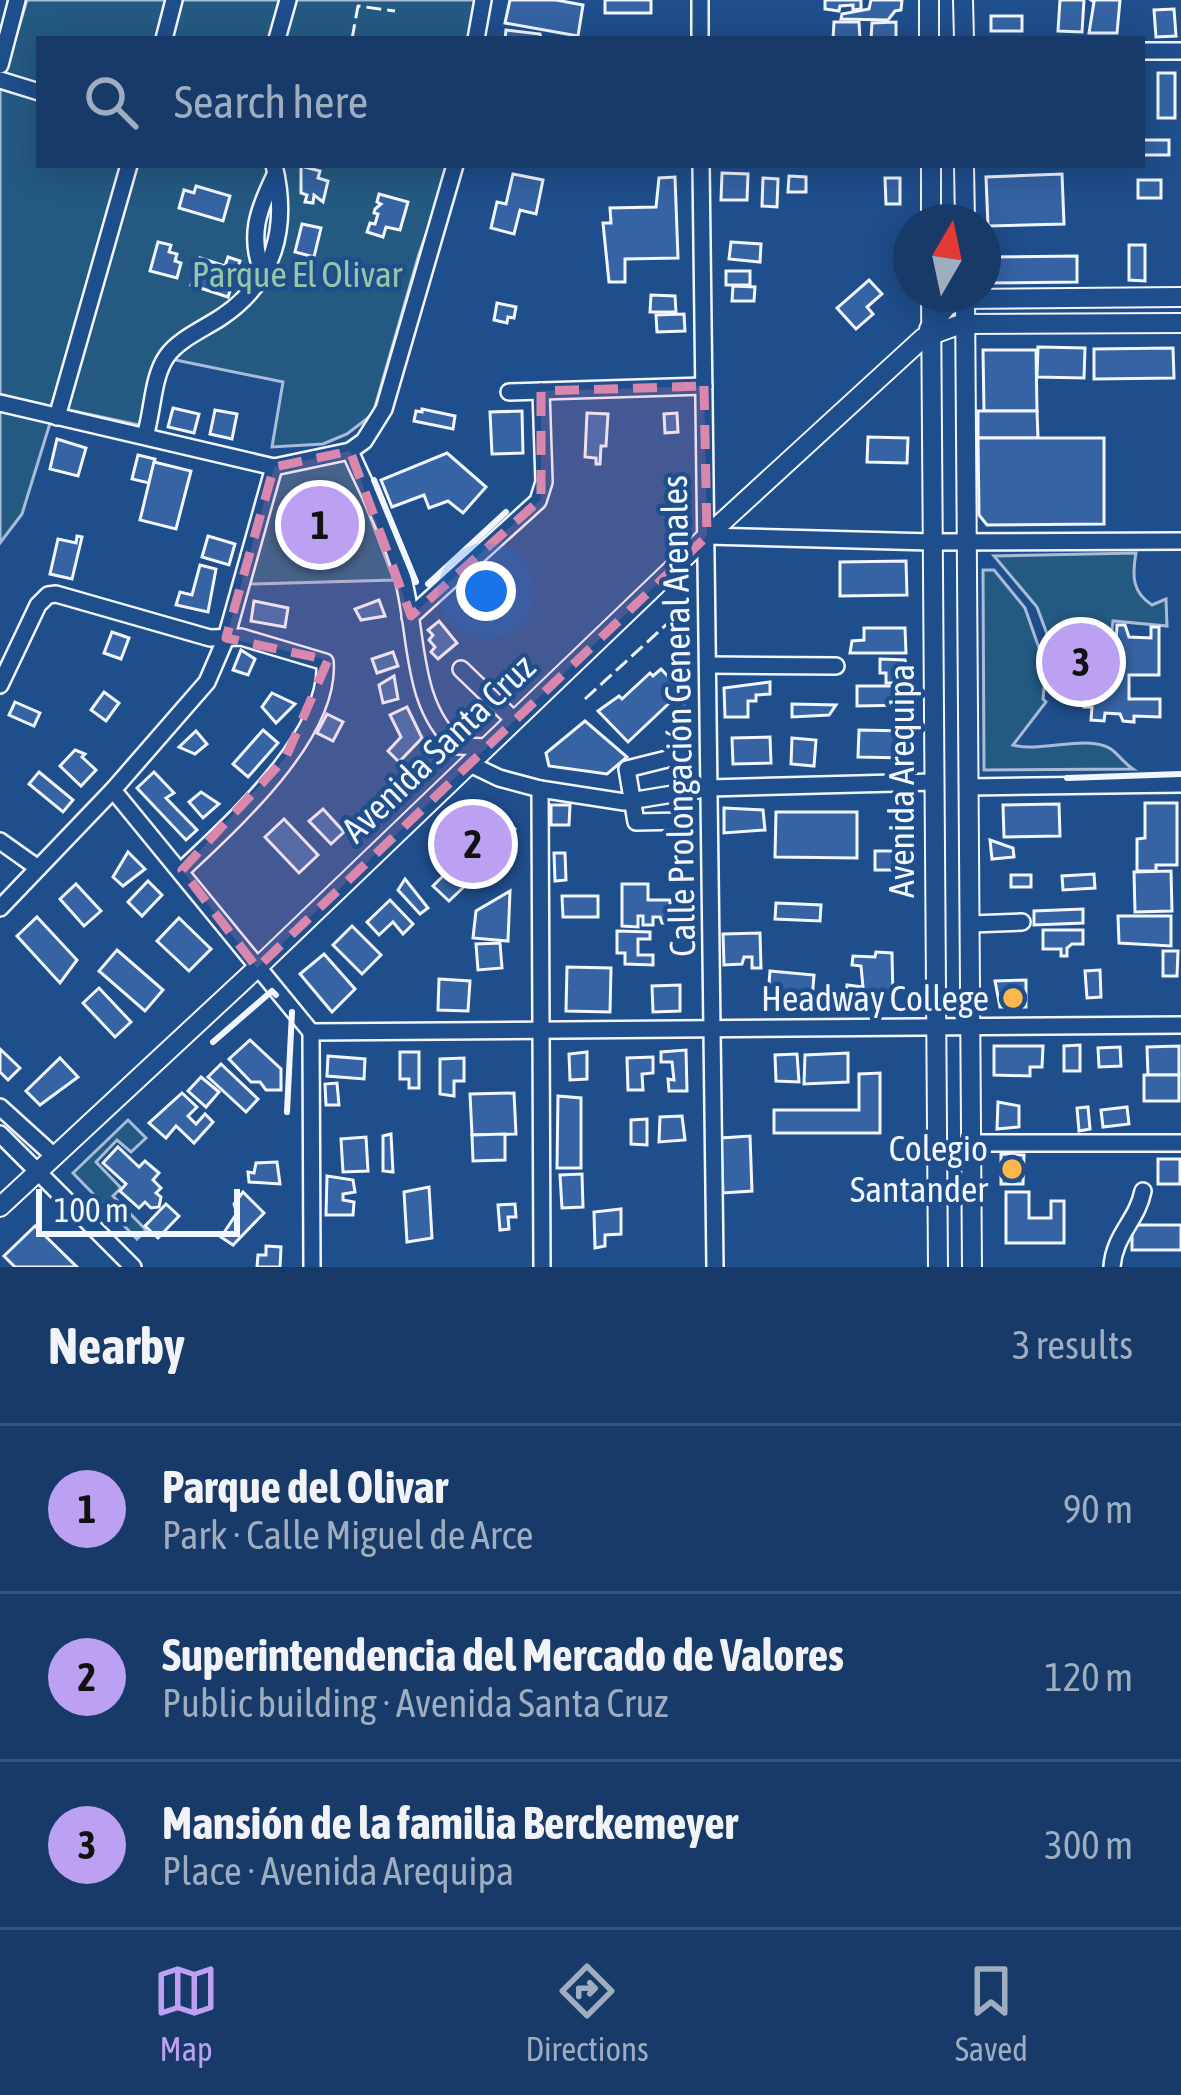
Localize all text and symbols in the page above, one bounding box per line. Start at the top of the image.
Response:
search box [36,36,1145,168]
icon: search [78,69,144,135]
text: Search here [174,76,368,128]
north arrow [893,204,1001,312]
park label: Parque El Olivar [192,253,404,295]
street label: Calle Prolongación General Arenales [653,475,703,957]
pin: 1 [281,480,359,570]
your location [456,561,516,621]
pin: 3 [1042,617,1120,707]
street label: Avenida Santa Cruz [333,646,543,850]
street label: Avenida Arequipa [880,664,922,898]
pin: 2 [434,799,512,889]
place label: Headway College [761,977,989,1019]
marker: Headway College [1000,985,1026,1011]
place label: Colegio Santander [850,1127,989,1210]
marker: Colegio Santander [999,1156,1025,1182]
scale bar [36,1183,240,1236]
text: 100 m [54,1191,129,1229]
text: Nearby [48,1316,185,1375]
text: 3 results [1012,1323,1133,1367]
text: Parque del Olivar [162,1461,448,1513]
text: 1 [78,1487,96,1531]
text: 90 m [1063,1487,1133,1531]
text: Park · Calle Miguel de Arce [162,1513,534,1557]
text: Superintendencia del Mercado de Valores [162,1629,844,1681]
text: 2 [78,1655,96,1699]
text: 120 m [1045,1655,1133,1699]
text: Public building · Avenida Santa Cruz [162,1681,668,1725]
text: Mansión de la familia Berckemeyer [162,1797,738,1849]
text: 3 [78,1823,96,1867]
text: 300 m [1045,1823,1133,1867]
text: Place · Avenida Arequipa [162,1849,514,1893]
tab: Map [153,1958,219,2068]
tab: Directions [525,1958,649,2068]
tab: Saved [955,1958,1028,2068]

